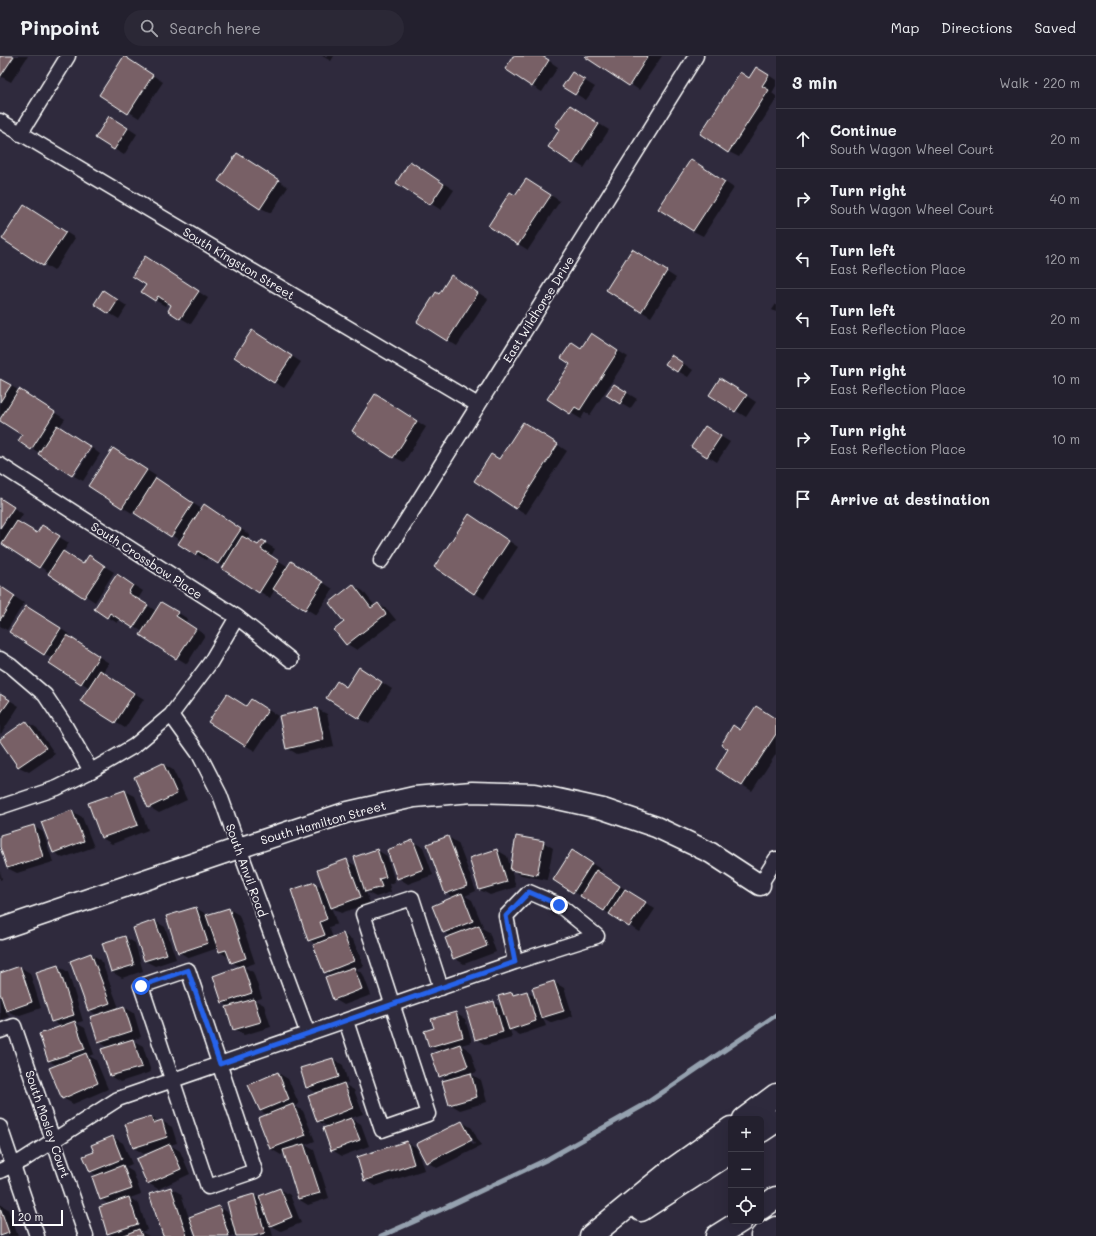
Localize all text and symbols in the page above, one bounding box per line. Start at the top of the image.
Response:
search box [124,10,404,46]
text: Pinpoint [20,15,100,40]
icon: search [138,17,160,39]
text: Search here [170,18,261,38]
text: Map [891,18,919,37]
text: Directions [941,18,1012,37]
text: Saved [1034,18,1076,37]
text: 3 min [792,71,837,93]
text: Walk · 220 m [999,74,1080,91]
text: Continue [830,120,897,140]
icon: ahead [792,128,814,150]
text: 20 m [1050,130,1080,147]
text: South Wagon Wheel Court [830,140,994,157]
text: Turn right [830,180,907,200]
icon: right [792,188,814,210]
text: 40 m [1050,190,1080,207]
text: South Wagon Wheel Court [830,200,994,217]
street label: South Kingston Street [180,223,298,303]
text: Turn left [830,240,895,260]
icon: left [792,248,814,270]
text: 120 m [1044,250,1080,267]
street label: East Wildhorse Drive [499,253,577,365]
text: East Reflection Place [830,260,966,277]
text: Turn left [830,300,895,320]
icon: left [792,308,814,330]
text: 20 m [1050,310,1080,327]
text: East Reflection Place [830,320,966,337]
text: Turn right [830,360,907,380]
icon: right [792,368,814,390]
text: 10 m [1052,370,1080,387]
text: East Reflection Place [830,380,966,397]
text: Turn right [830,420,907,440]
icon: right [792,428,814,450]
text: 10 m [1052,430,1080,447]
text: East Reflection Place [830,440,966,457]
icon: arrive [792,488,814,510]
text: Arrive at destination [830,489,990,509]
street label: South Crossbow Place [88,518,206,602]
street label: South Hamilton Street [258,796,388,848]
street label: South Anvil Road [223,821,271,919]
route end [550,896,568,914]
route start [132,977,150,995]
street label: South Mosley Court [22,1068,74,1180]
map controls [728,1116,764,1224]
button: + [728,1116,764,1152]
button: − [728,1152,764,1188]
button: locate [728,1188,764,1224]
scale bar [12,1208,63,1227]
text: 20 m [18,1209,43,1224]

